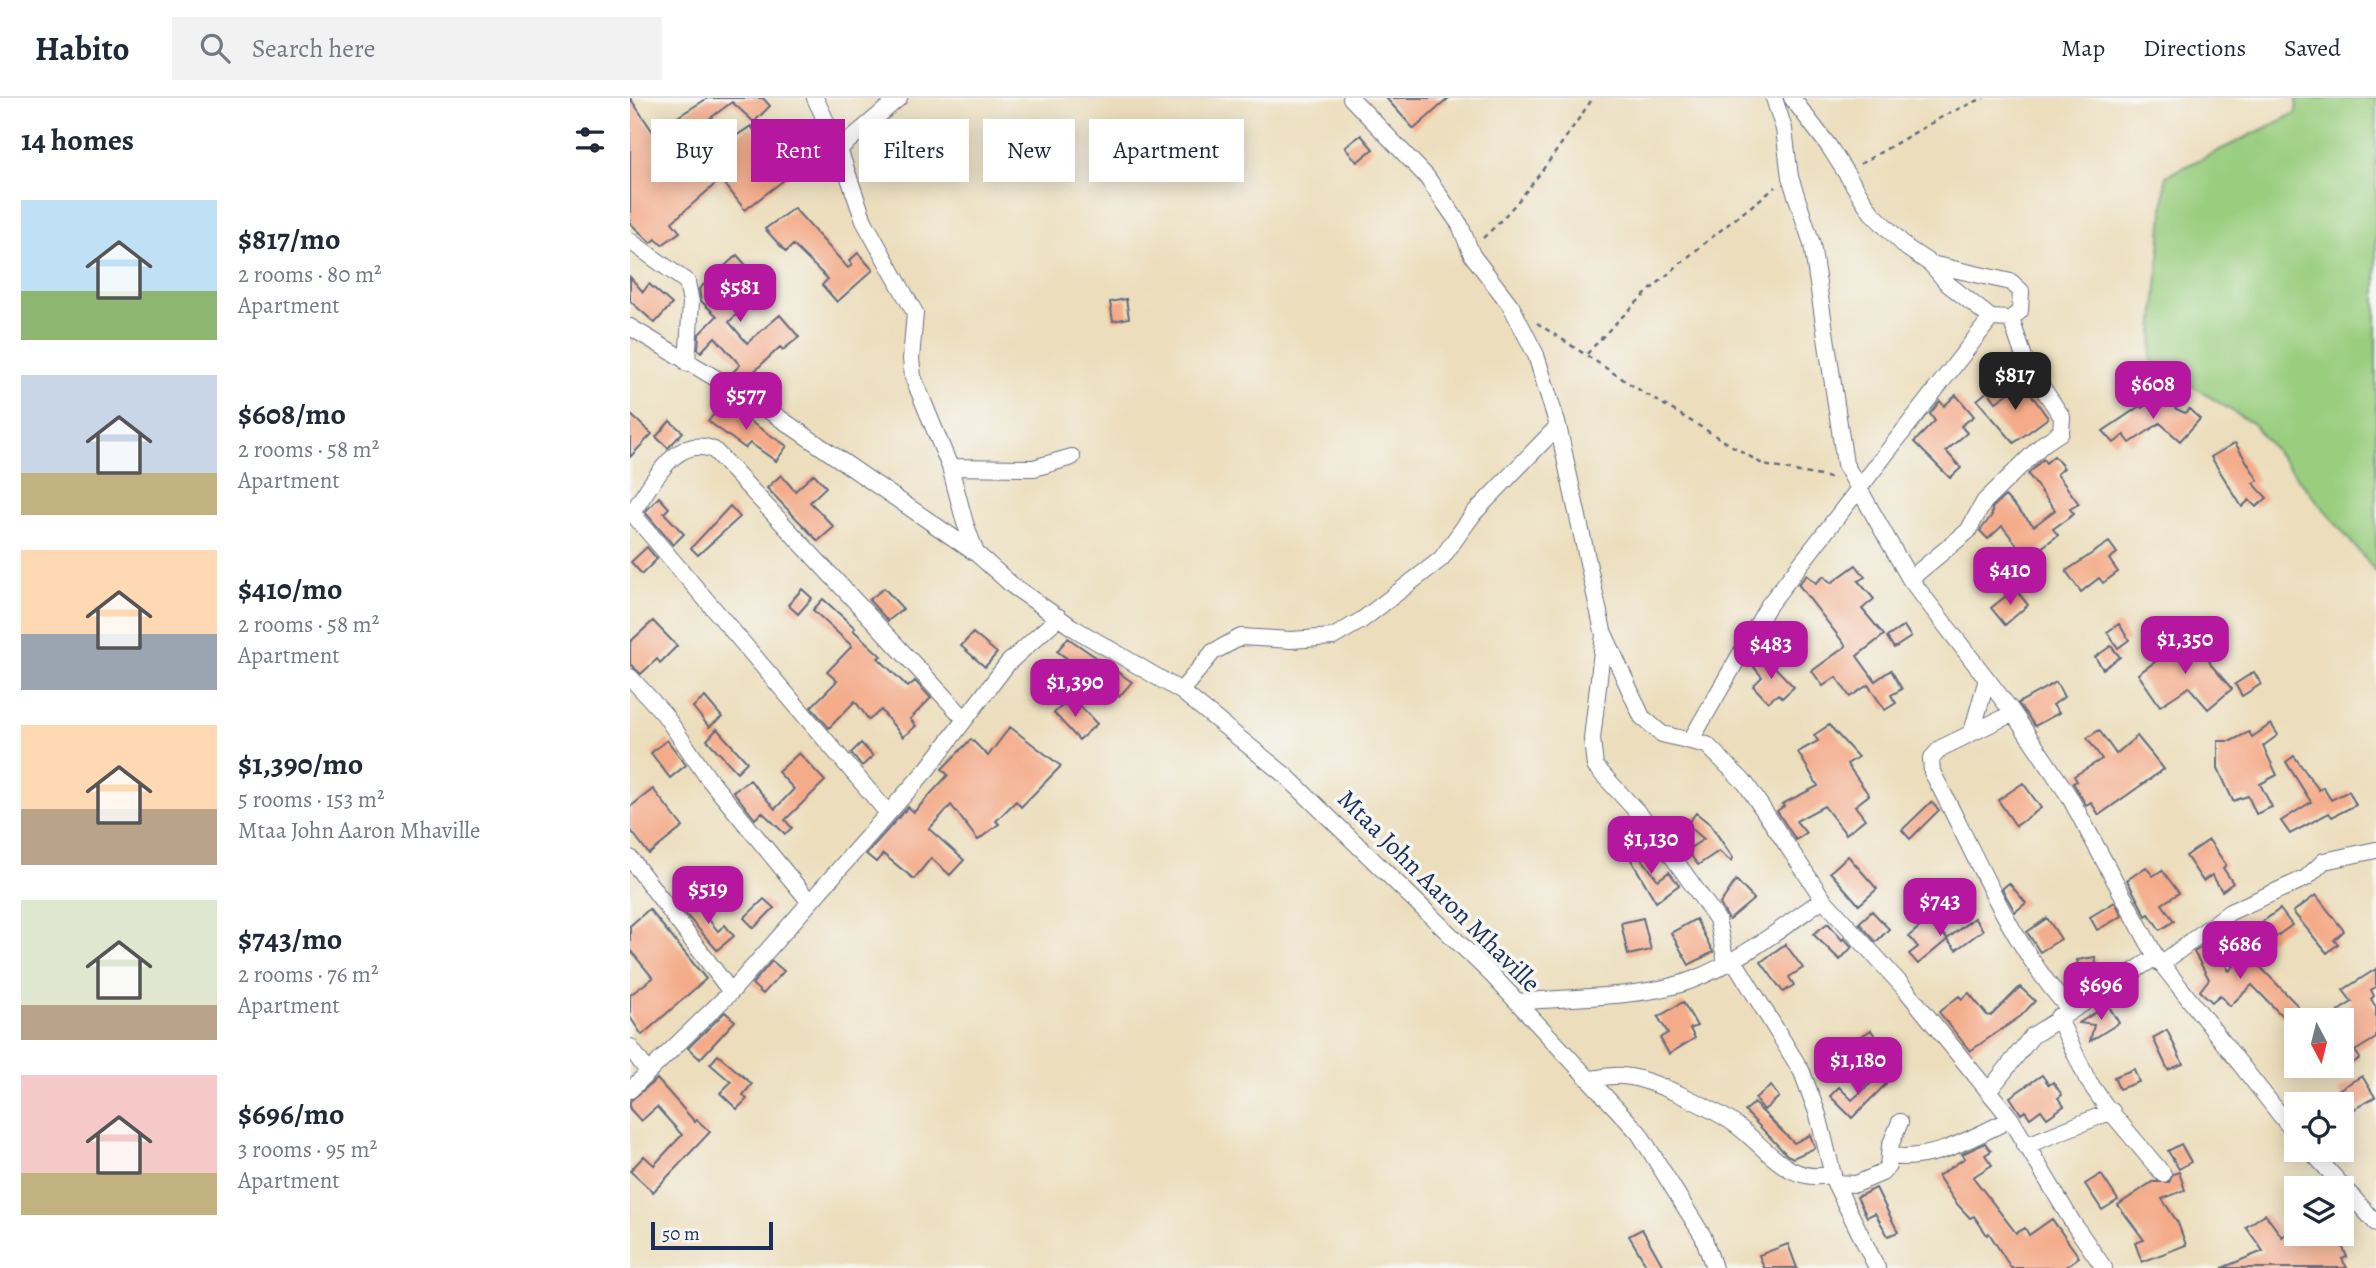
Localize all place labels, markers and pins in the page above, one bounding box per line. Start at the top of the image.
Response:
pin: $581 [699,264,781,324]
pin: $817 [1974,352,2056,412]
pin: $608 [2112,362,2194,421]
pin: $577 [705,372,787,432]
pin: $410 [1969,547,2051,607]
pin: $1,350 [2128,616,2242,676]
pin: $483 [1730,622,1812,681]
pin: $1,390 [1018,660,1132,719]
pin: $1,130 [1594,816,1708,876]
pin: $519 [667,866,749,926]
pin: $743 [1899,878,1981,938]
pin: $686 [2199,922,2281,981]
pin: $696 [2060,962,2142,1022]
pin: $1,180 [1801,1038,1915,1097]

